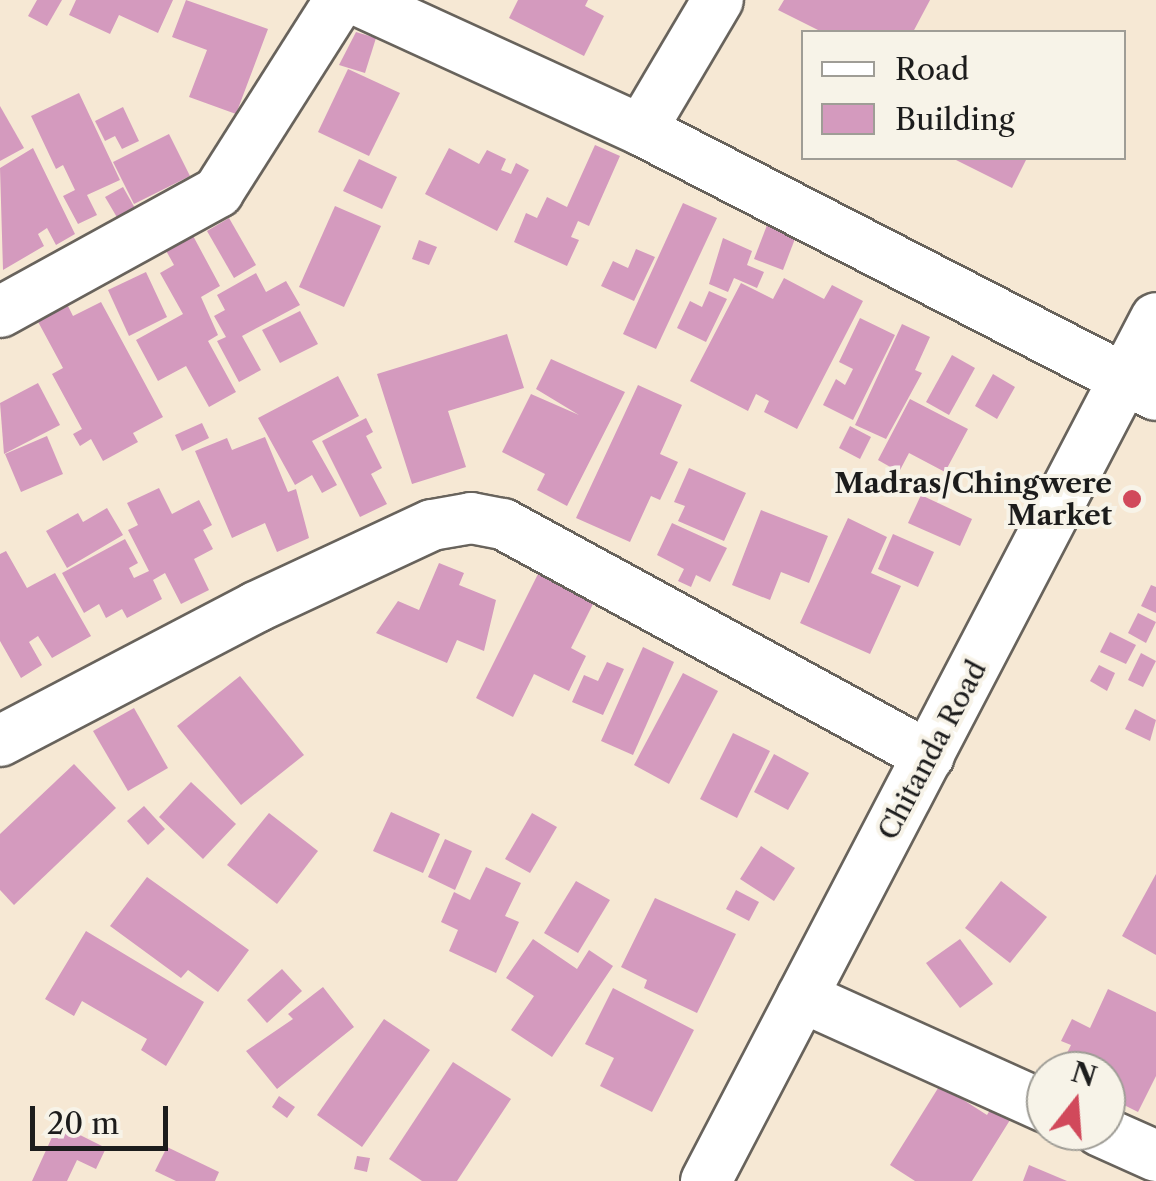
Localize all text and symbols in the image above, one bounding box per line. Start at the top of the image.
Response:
legend [801,30,1126,160]
text: Road [895,51,969,88]
text: Building [895,101,1015,138]
place label: Madras/Chingwere Market [834,466,1112,532]
marker: Madras/Chingwere Market [1121,488,1143,510]
street label: Chitanda Road [871,655,993,845]
north arrow [1026,1051,1126,1151]
text: N [1068,1054,1101,1094]
scale bar [35,1086,172,1148]
text: 20 m [47,1105,119,1142]

